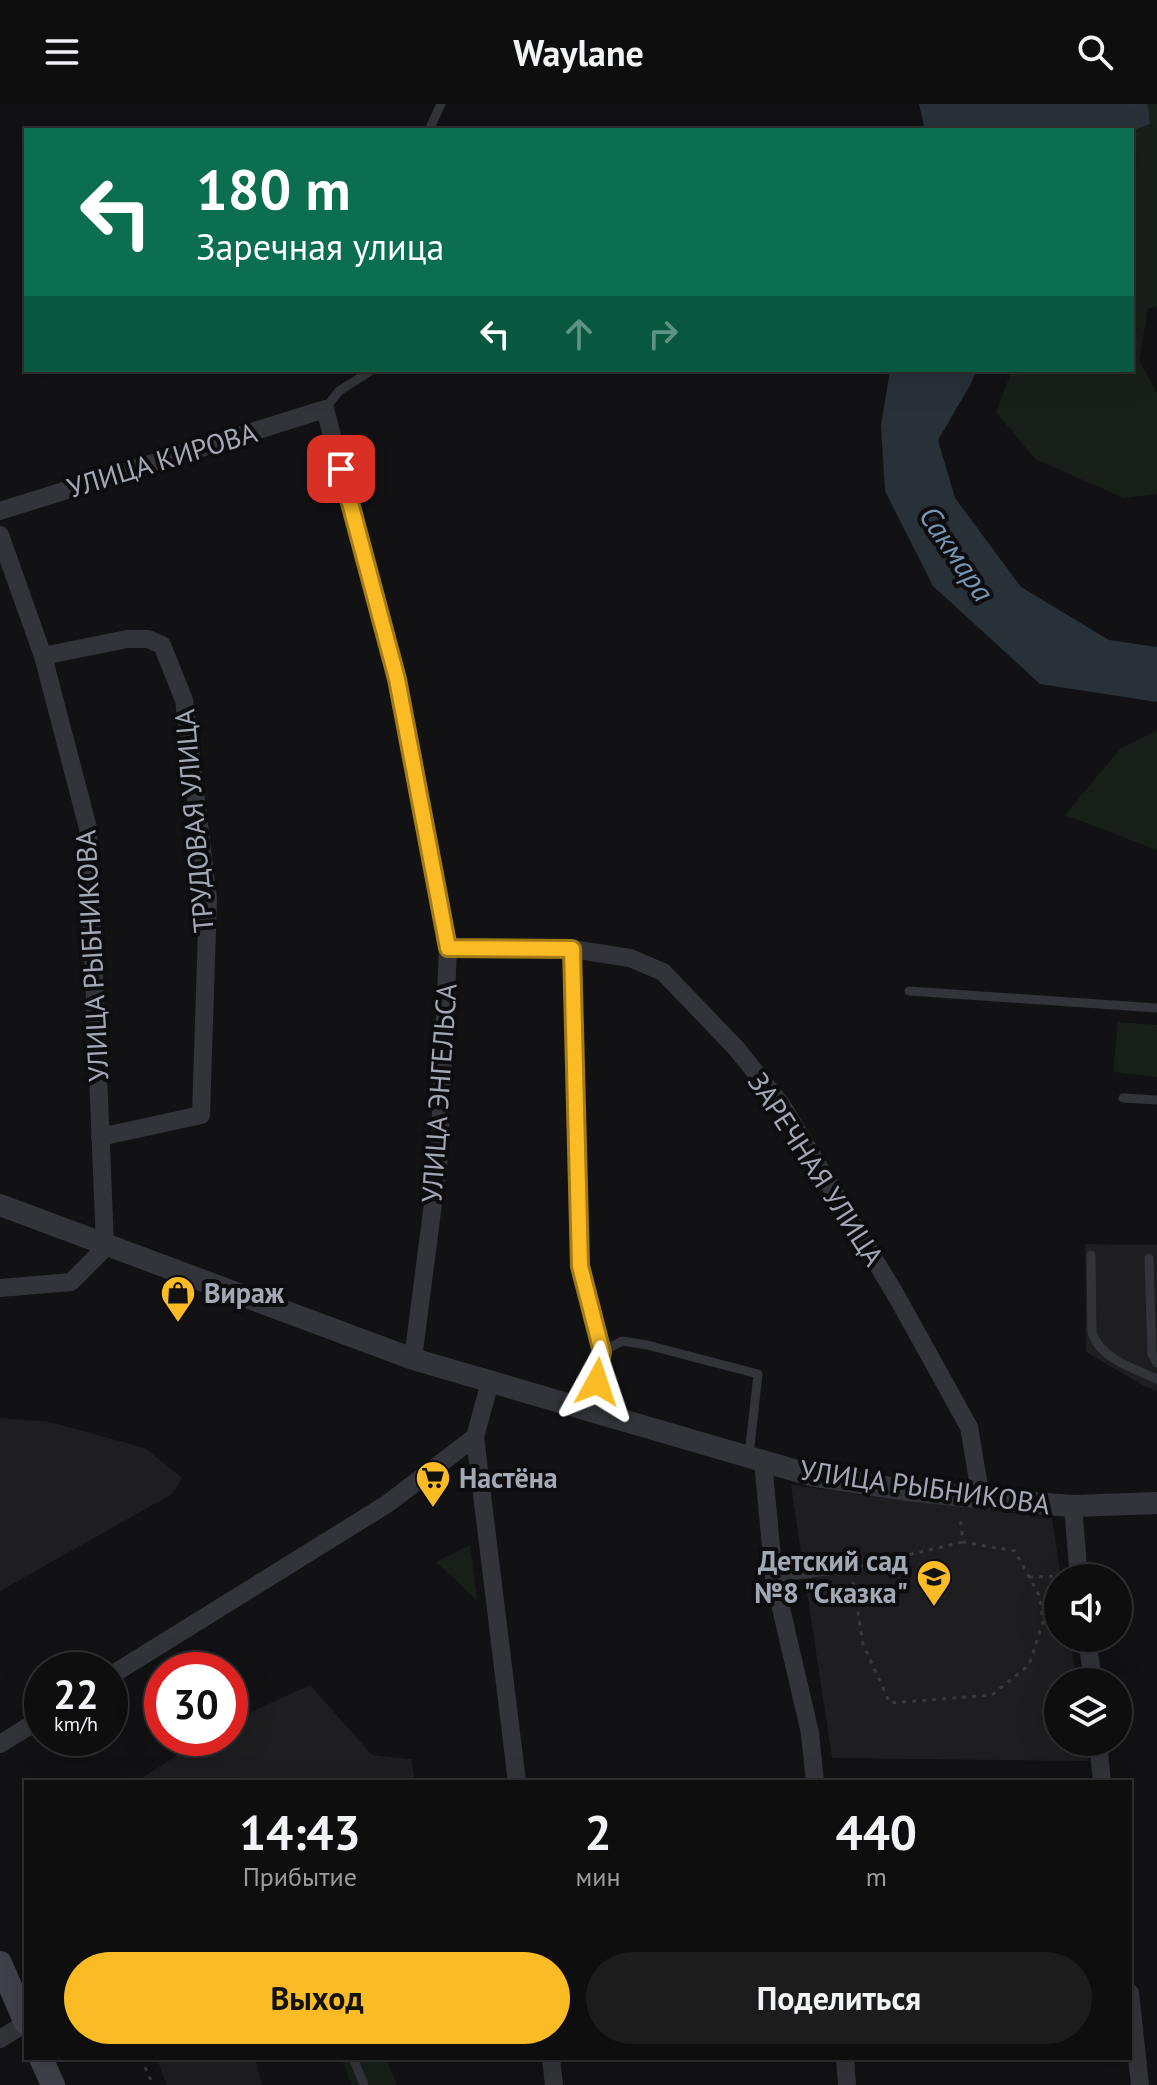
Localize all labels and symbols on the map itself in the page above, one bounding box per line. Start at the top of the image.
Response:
street label: УЛИЦА КИРОВА [63,413,262,506]
pin [307,435,375,503]
water label: Сакмара [911,498,1003,609]
street label: ТРУДОВАЯ УЛИЦА [165,707,222,934]
street label: УЛИЦА РЫБНИКОВА [66,829,117,1083]
street label: УЛИЦА ЭНГЕЛЬСА [412,982,465,1204]
street label: ЗАРЕЧНАЯ УЛИЦА [740,1065,893,1273]
shop icon: Вираж [159,1274,197,1324]
place label: Вираж [204,1274,285,1311]
position arrow [555,1340,639,1424]
street label: УЛИЦА РЫБНИКОВА [798,1451,1053,1522]
supermarket icon: Настёна [414,1459,452,1509]
place label: Настёна [459,1459,558,1496]
place label: Детский сад №8 "Сказка" [754,1542,908,1611]
school or university icon: Детский сад №8 "Сказка" [915,1558,953,1608]
speed limit sign: 30 [144,1652,248,1756]

